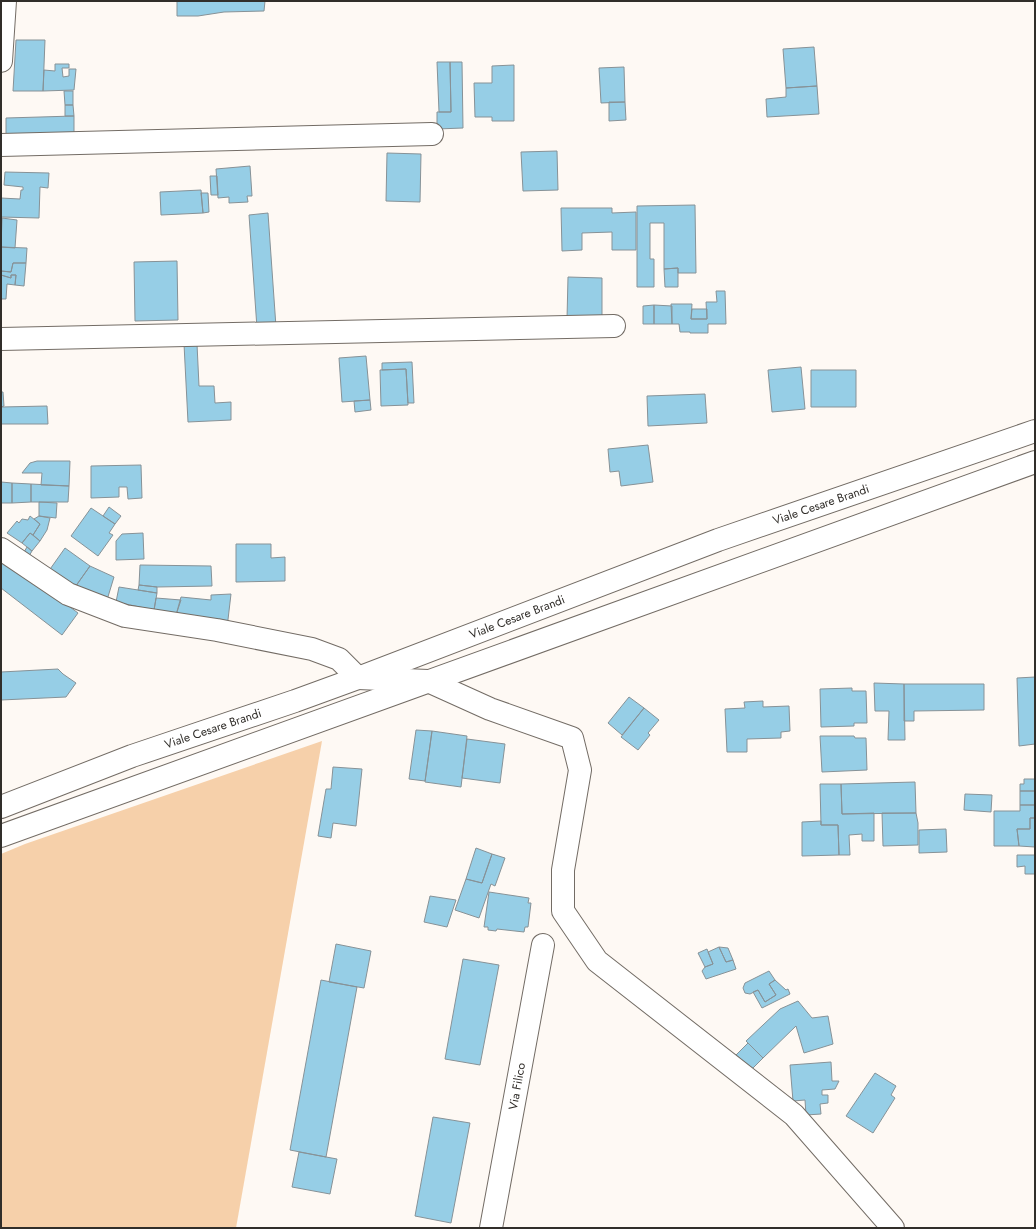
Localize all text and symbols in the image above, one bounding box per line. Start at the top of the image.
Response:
street label: Viale Cesare Brandi [770,480,872,530]
street label: Viale Cesare Brandi [467,591,567,644]
street label: Viale Cesare Brandi [162,704,264,753]
street label: Via Filico [504,1061,530,1111]

